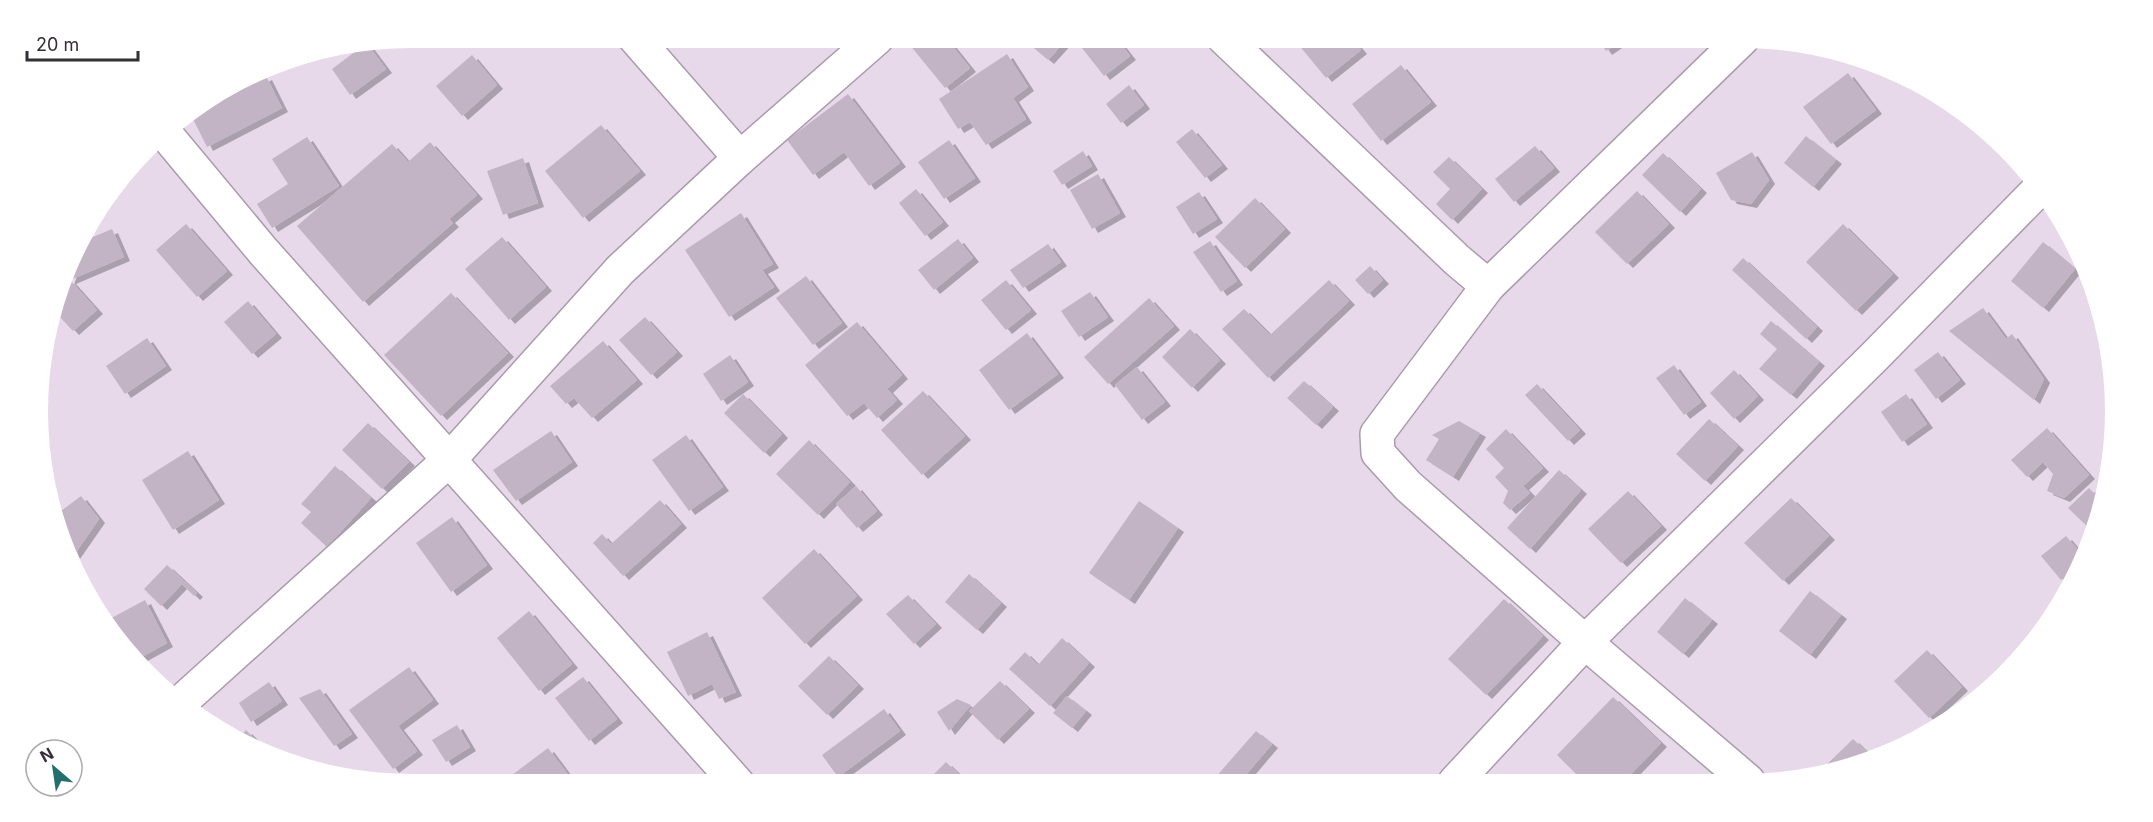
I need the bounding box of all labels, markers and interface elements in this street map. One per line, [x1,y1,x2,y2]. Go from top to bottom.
scale bar [27,24,138,62]
text: 20 m [36,34,79,55]
north arrow [24,738,84,798]
text: N [37,743,57,767]

